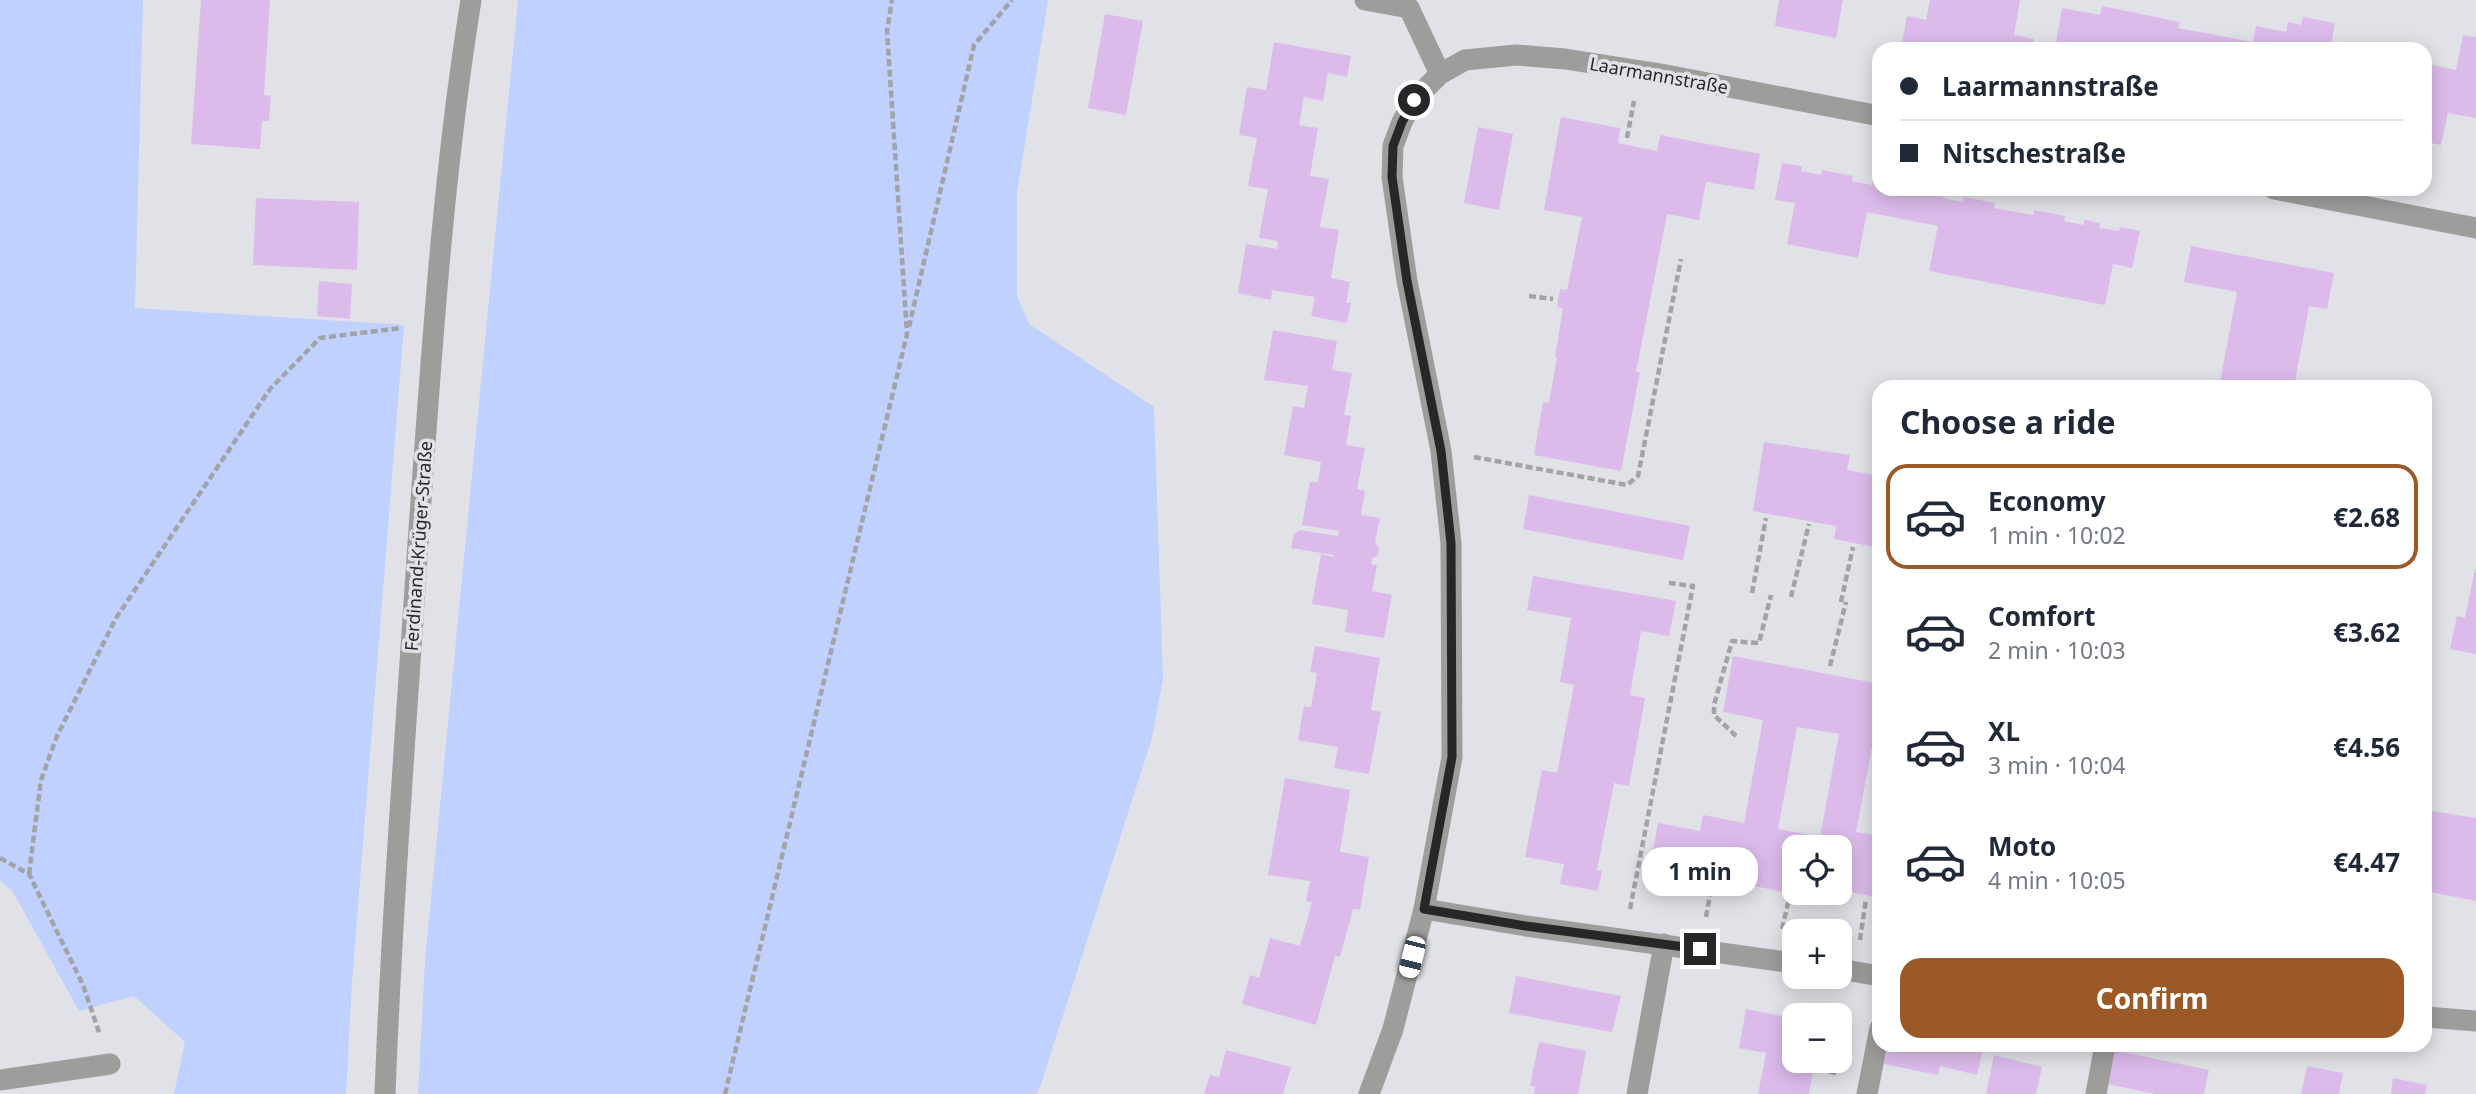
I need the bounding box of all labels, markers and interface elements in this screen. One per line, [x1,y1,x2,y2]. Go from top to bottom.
street label: Laarmannstraße [1588,51,1730,99]
text: Laarmannstraße [1942,68,2159,104]
route start [1398,84,1430,116]
text: Nitschestraße [1942,135,2126,171]
text: Choose a ride [1900,400,2116,443]
street label: Ferdinand-Krüger-Straße [399,440,437,652]
text: Economy [1988,483,2106,519]
icon: car [1904,485,1967,548]
text: €2.68 [2333,499,2400,535]
text: 1 min · 10:02 [1988,519,2126,551]
text: Comfort [1988,598,2096,634]
icon: car [1904,600,1967,663]
text: €3.62 [2333,614,2400,650]
text: 2 min · 10:03 [1988,634,2126,666]
text: XL [1988,713,2020,749]
icon: car [1904,715,1967,778]
text: €4.56 [2333,729,2400,765]
text: 3 min · 10:04 [1988,749,2126,781]
text: Moto [1988,828,2056,864]
icon: car [1904,830,1967,893]
map controls [1782,835,1852,1073]
button: locate [1782,835,1852,905]
text: €4.47 [2333,844,2400,880]
callout: 1 min [1642,848,1758,897]
text: 1 min [1668,855,1732,887]
text: 4 min · 10:05 [1988,864,2126,896]
button: + [1782,919,1852,989]
route end [1684,933,1716,965]
car [1397,934,1428,980]
button: Confirm [1900,958,2404,1038]
button: − [1782,1003,1852,1073]

